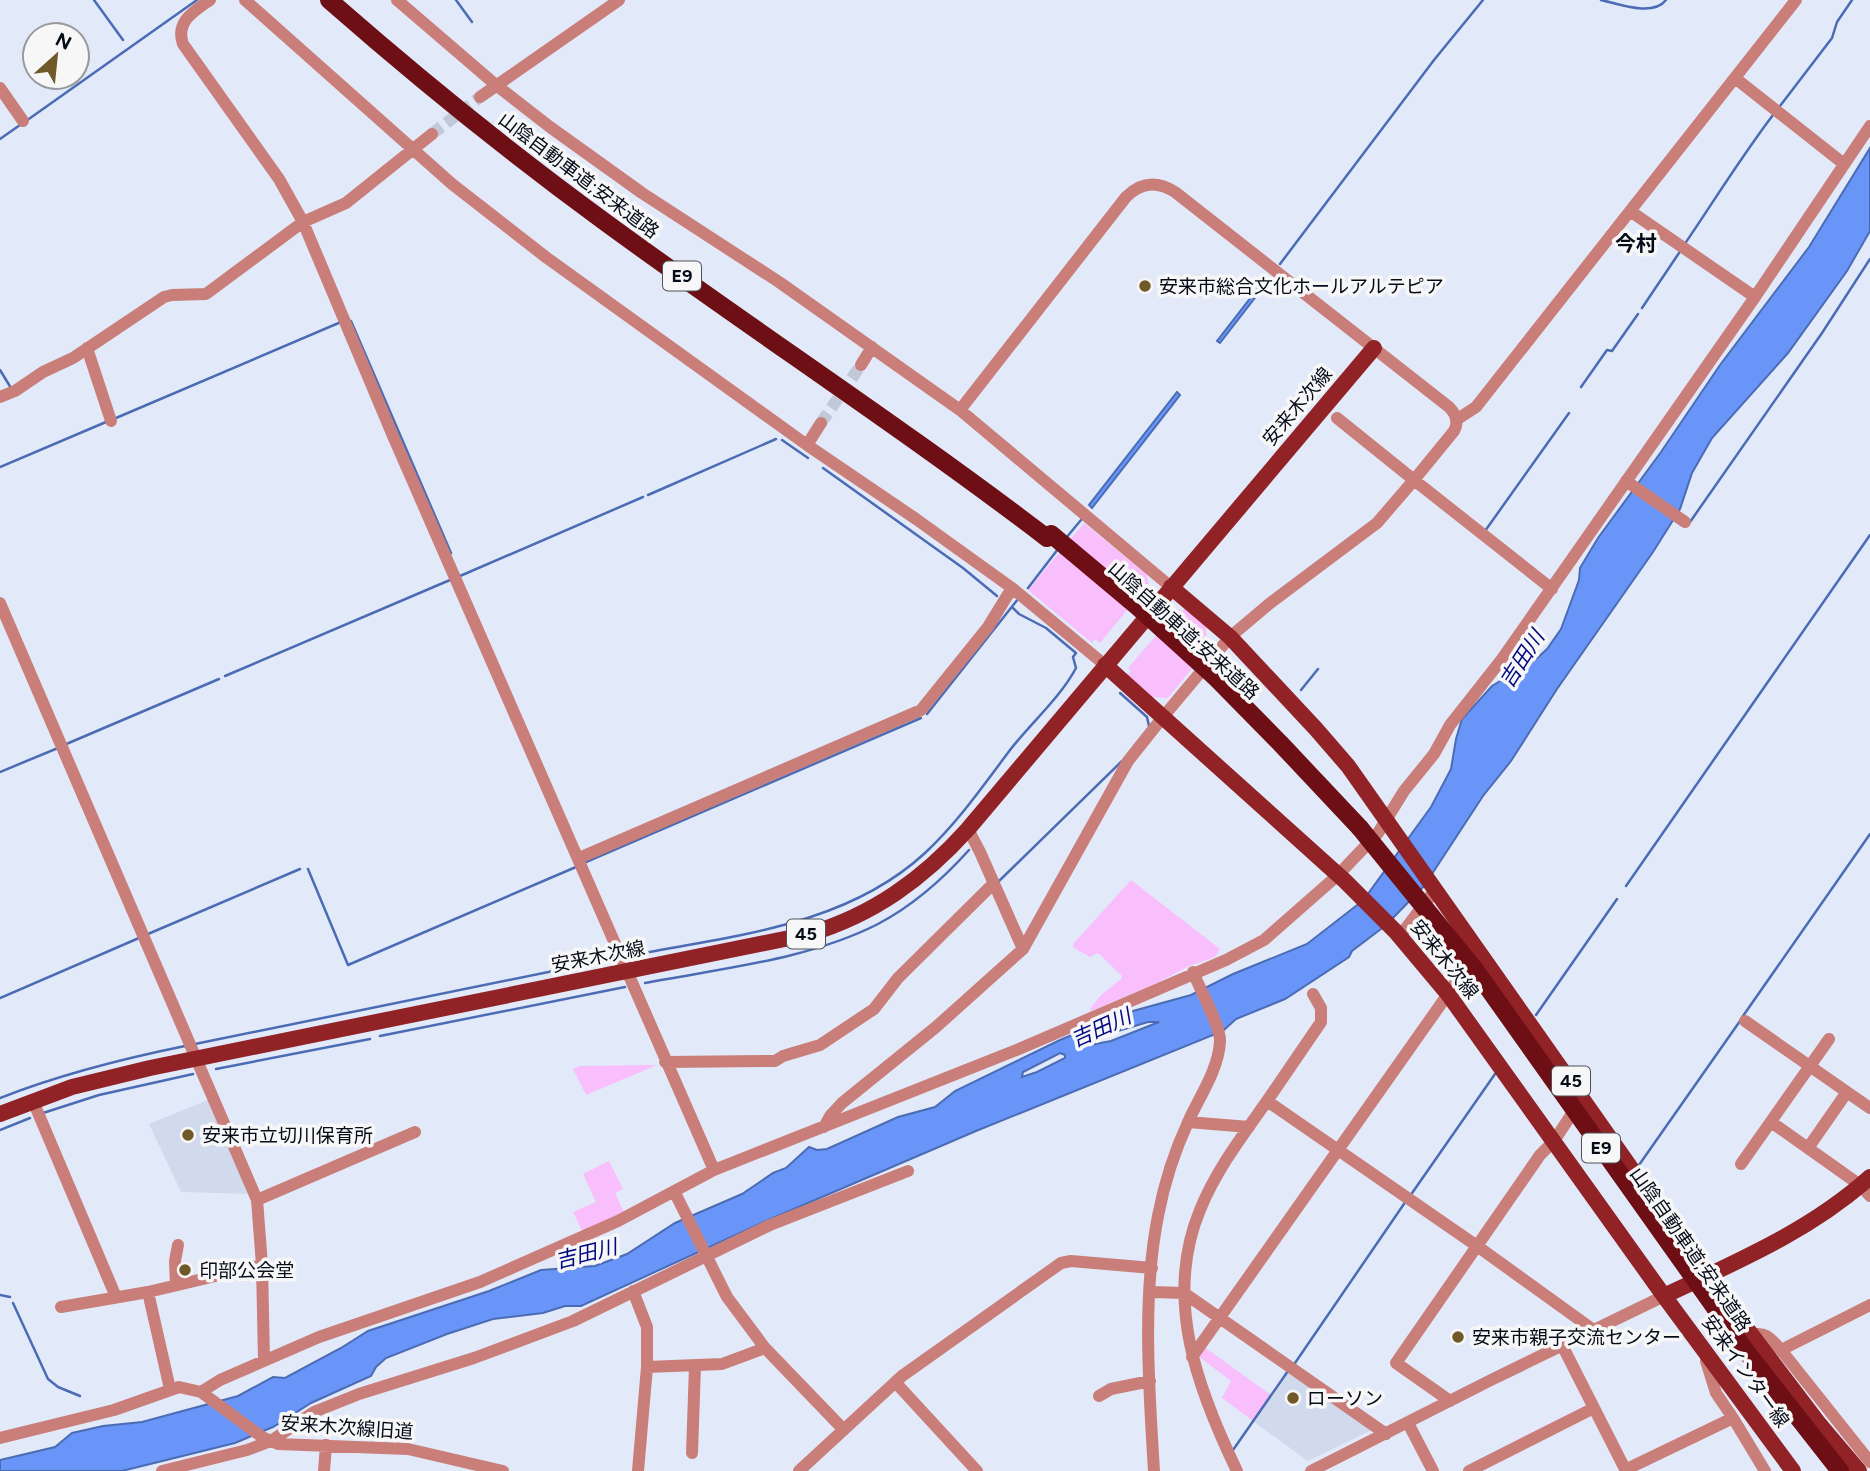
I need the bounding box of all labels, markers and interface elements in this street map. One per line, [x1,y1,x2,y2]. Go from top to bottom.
north arrow [21,21,91,91]
text: N [52,28,75,55]
street label: 山陰自動車道;安来道路 [494,108,663,243]
district label: 今村 [1615,231,1657,256]
road number: E9 [663,262,701,290]
place label: 安来市総合文化ホールアルテピア [1159,275,1444,298]
marker: 安来市総合文化ホールアルテピア [1137,278,1153,294]
street label: 安来木次線 [1258,363,1337,450]
street label: 山陰自動車道;安来道路 [1104,557,1264,704]
water label: 吉田川 [1494,624,1550,692]
street label: 安来木次線 [1406,915,1483,1003]
road number: 45 [787,919,825,948]
street label: 安来木次線 [549,936,647,977]
water label: 吉田川 [1067,1002,1136,1052]
road number: 45 [1552,1066,1590,1096]
place label: 安来市立切川保育所 [202,1124,373,1147]
marker: 安来市立切川保育所 [180,1127,196,1143]
road number: E9 [1582,1134,1620,1162]
street label: 山陰自動車道;安来道路 [1625,1163,1756,1336]
water label: 吉田川 [552,1233,621,1273]
place label: 印部公会堂 [199,1259,294,1282]
marker: 印部公会堂 [177,1262,193,1278]
street label: 安来インター線 [1697,1311,1794,1432]
place label: 安来市親子交流センター [1472,1326,1681,1349]
marker: 安来市親子交流センター [1450,1329,1466,1345]
place label: ローソン [1307,1387,1383,1410]
marker: ローソン [1285,1390,1301,1406]
street label: 安来木次線旧道 [280,1411,414,1444]

